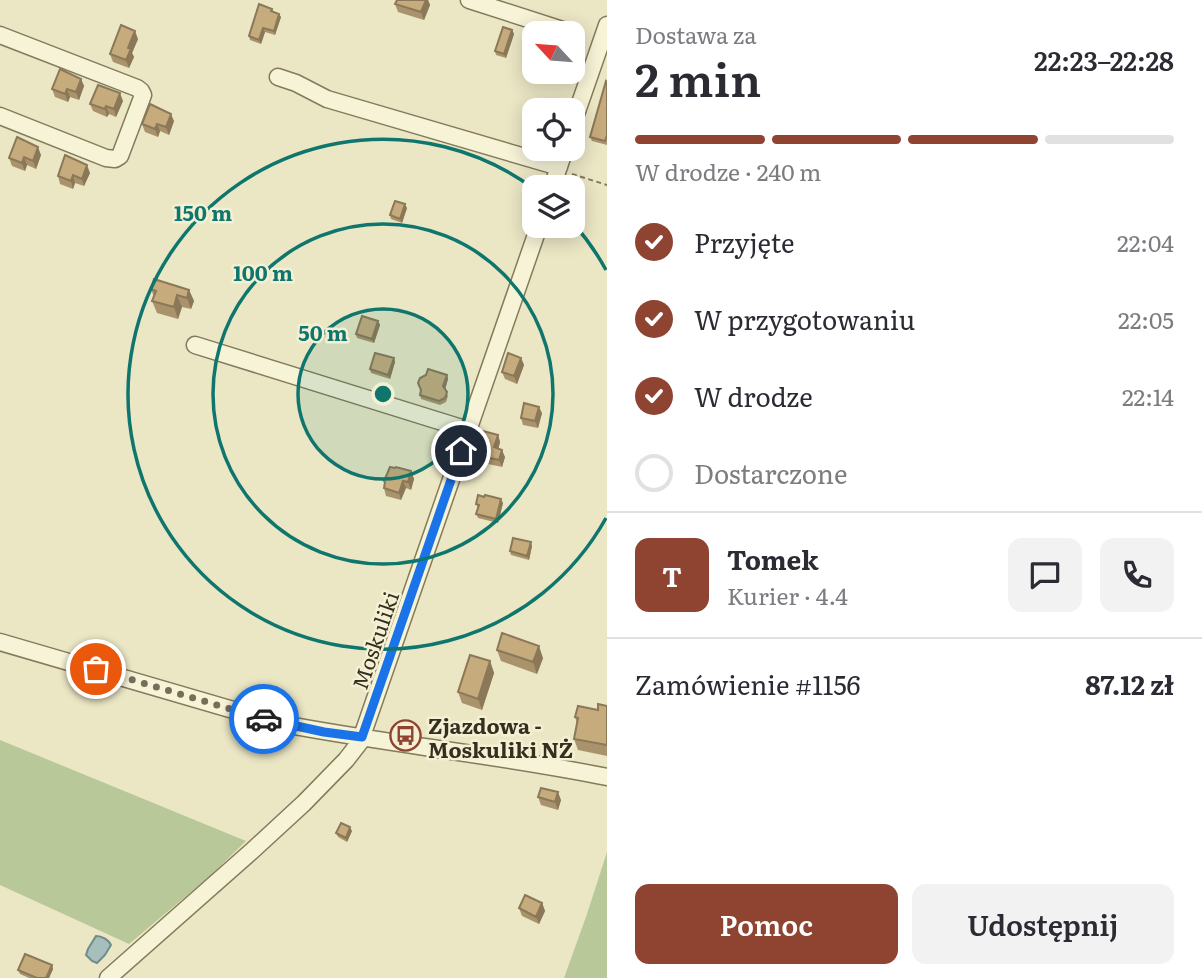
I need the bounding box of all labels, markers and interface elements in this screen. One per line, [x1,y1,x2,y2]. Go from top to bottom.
text: Dostawa za [635,17,757,51]
north arrow [522,21,584,84]
map controls [522,21,585,238]
text: 22:23–22:28 [1034,40,1174,79]
text: 2 min [635,43,761,111]
button: locate [522,98,585,161]
text: W drodze · 240 m [635,154,821,188]
button: layers [522,175,585,238]
text: 150 m [174,196,232,227]
text: Przyjęte [694,222,795,261]
icon: check [635,223,673,261]
text: 22:04 [1117,225,1174,259]
text: 100 m [233,256,293,287]
text: W przygotowaniu [694,299,915,338]
icon: check [635,300,673,338]
text: 22:05 [1118,302,1174,336]
text: 50 m [298,316,348,347]
text: W drodze [694,376,813,415]
icon: check [635,377,673,415]
text: 22:14 [1122,379,1174,413]
centre of rings [371,382,395,406]
pin [431,421,491,481]
icon: home [442,432,480,470]
text: Dostarczone [694,453,847,492]
button: chat [1008,538,1082,612]
button: phone [1100,538,1174,612]
text: Tomek [727,539,819,578]
text: T [662,556,682,595]
text: Kurier · 4.4 [727,578,848,612]
street label: Moskuliki [343,587,405,693]
pin [66,639,126,699]
icon: bag [77,650,115,688]
text: Zamówienie #1156 [635,664,861,703]
text: 87.12 zł [1085,664,1174,703]
courier [229,684,299,754]
icon: car [245,700,283,738]
place label: Zjazdowa - Moskuliki NŻ [428,709,573,764]
bus stop icon: Zjazdowa - Moskuliki NŻ [388,719,422,753]
button: Pomoc [635,884,898,964]
button: Udostępnij [912,884,1174,964]

